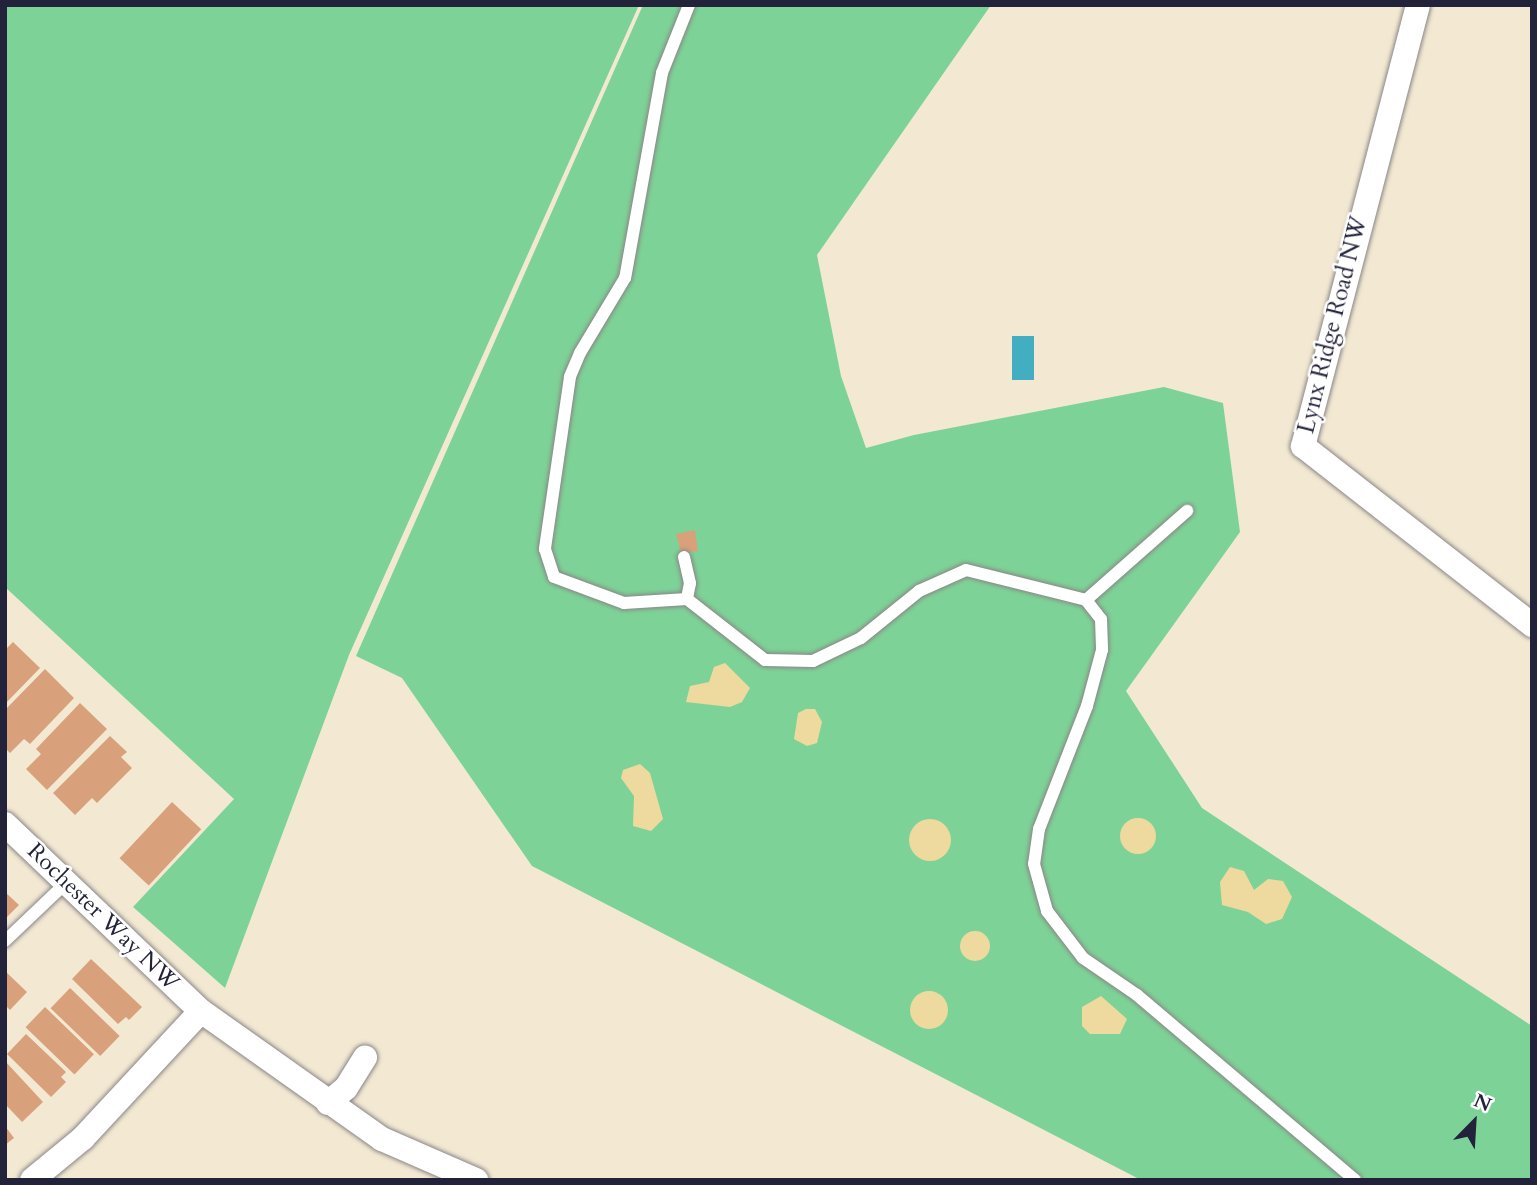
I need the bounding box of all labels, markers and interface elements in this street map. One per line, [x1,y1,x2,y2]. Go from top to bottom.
street label: Lynx Ridge Road NW [1293,214,1373,436]
street label: Rochester Way NW [21,837,185,997]
north arrow [1439,1087,1509,1157]
text: N [1470,1088,1495,1118]

